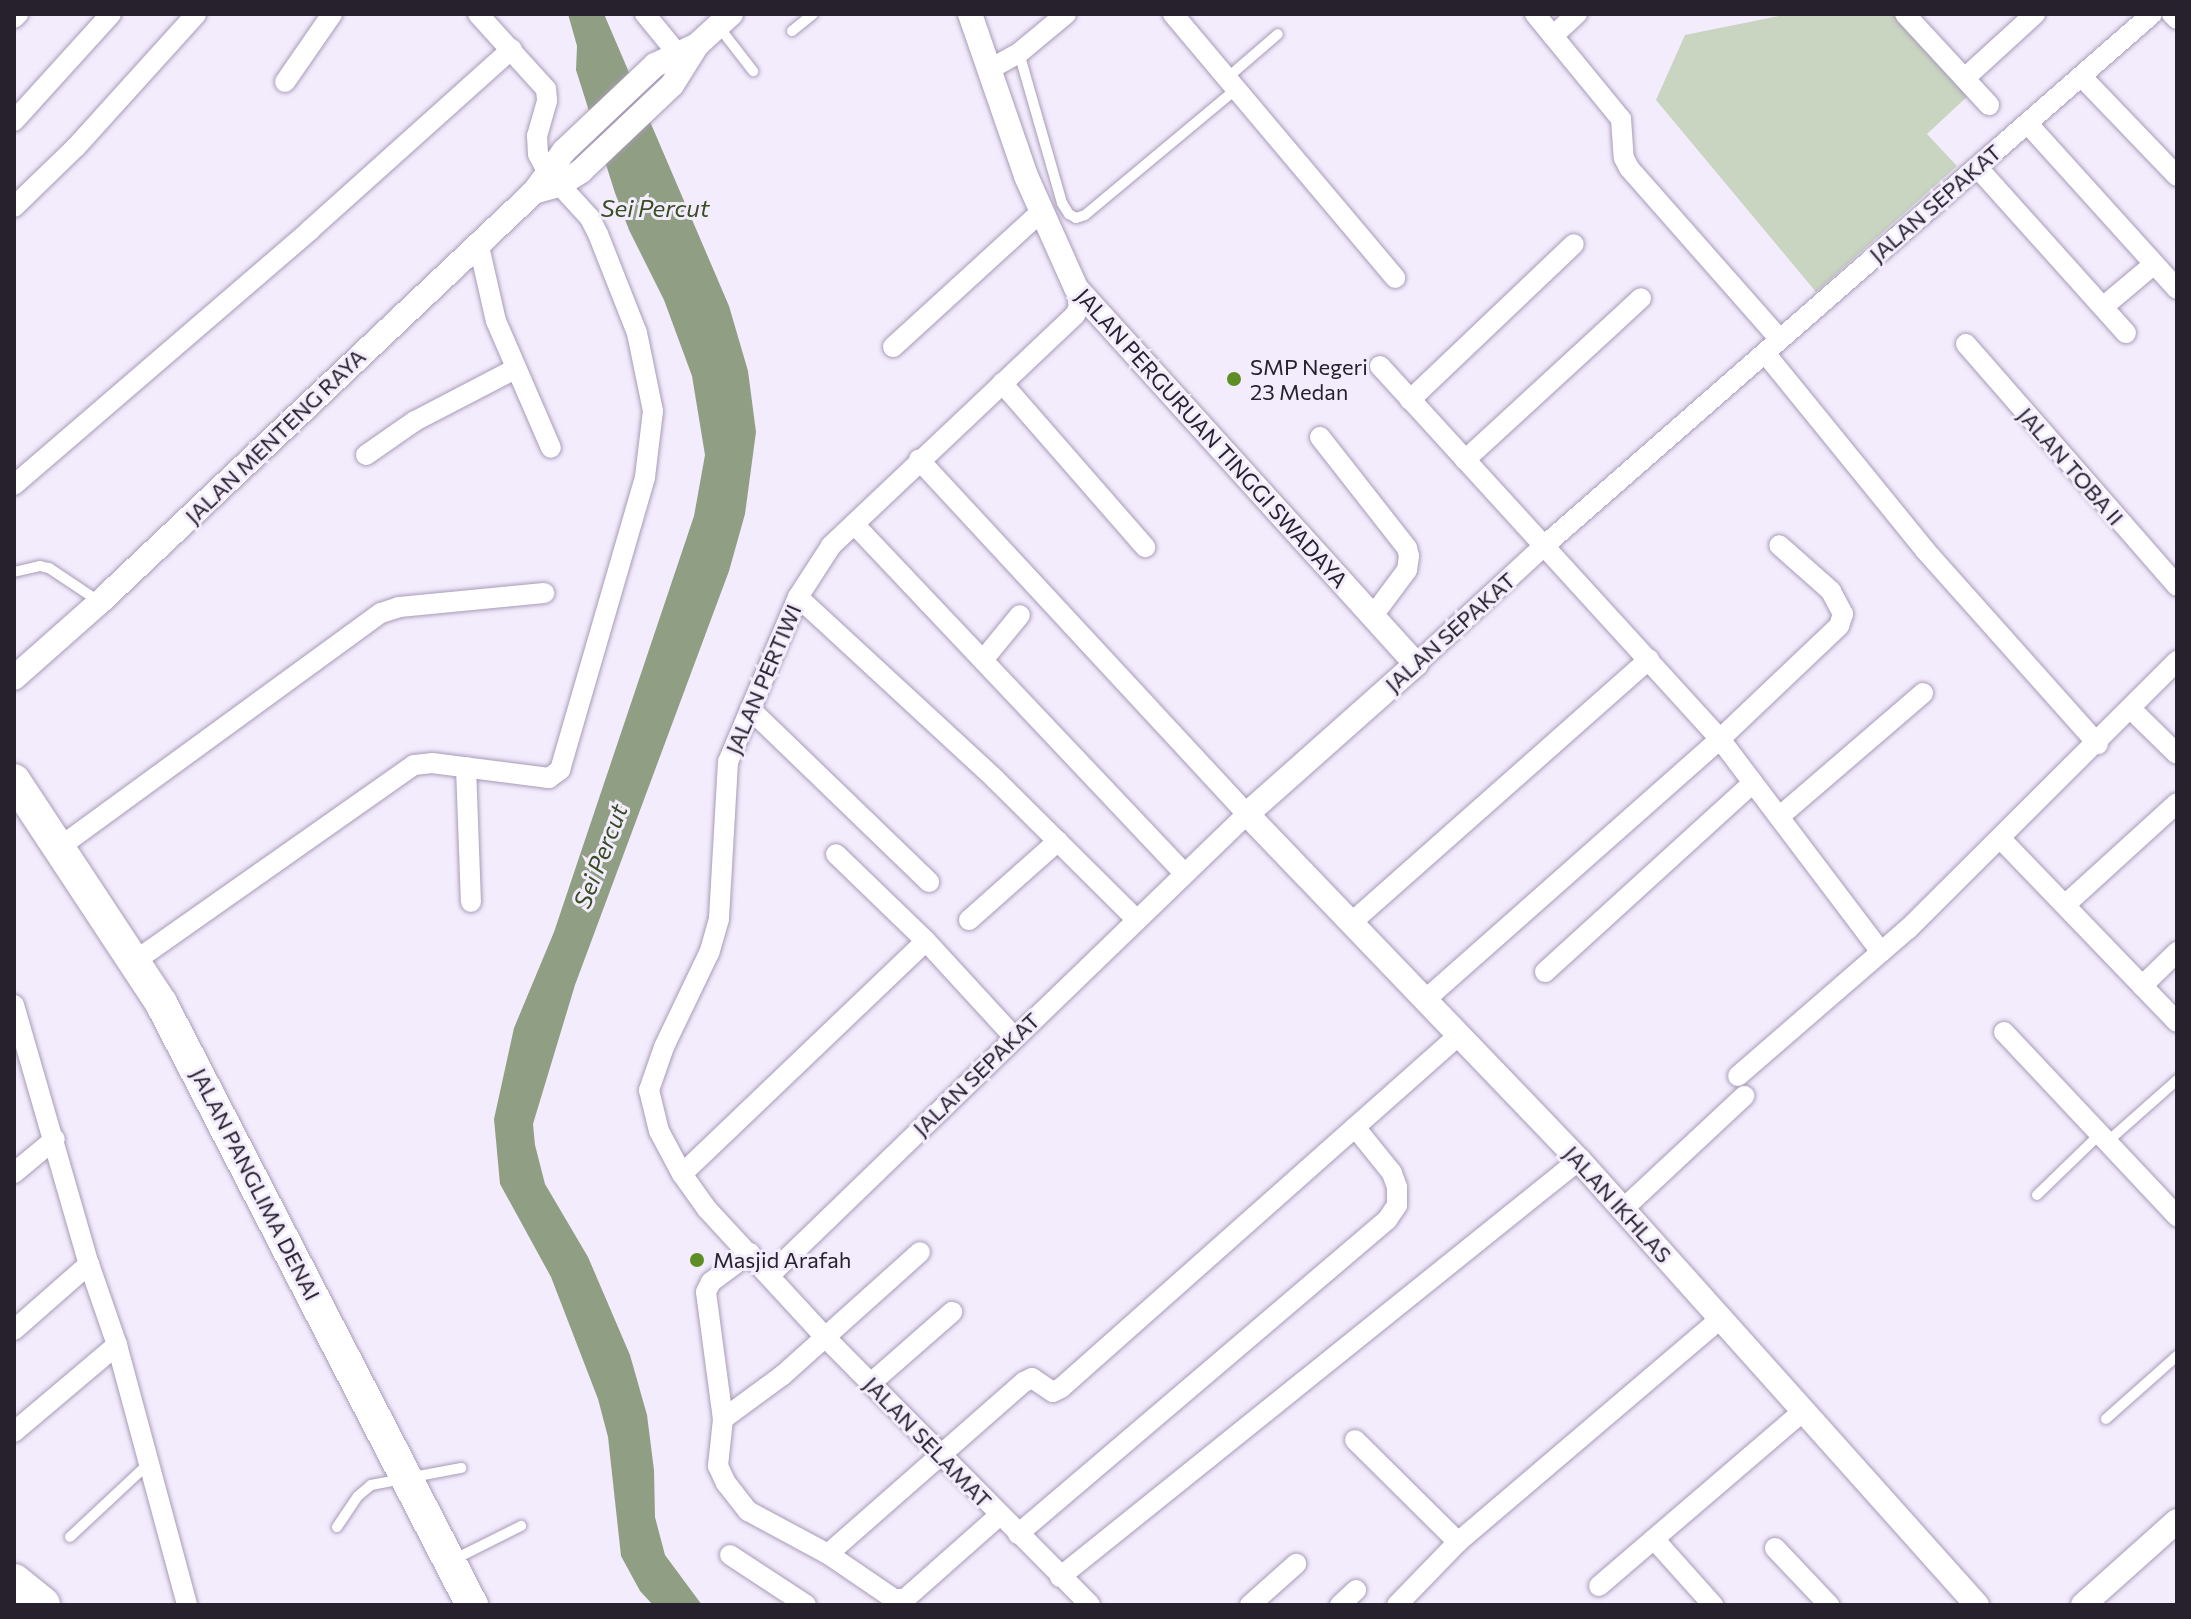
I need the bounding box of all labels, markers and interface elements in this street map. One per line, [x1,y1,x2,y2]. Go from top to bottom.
street label: JALAN SEPAKAT [1864,139,2006,267]
water label: Sei Percut [600,194,710,222]
street label: JALAN PERGURUAN TINGGI SWADAYA [1071,283,1353,593]
street label: JALAN MENTENG RAYA [179,343,371,529]
place label: SMP Negeri 23 Medan [1250,353,1368,404]
marker: SMP Negeri 23 Medan [1225,370,1243,388]
street label: JALAN TOBA II [2013,402,2129,530]
street label: JALAN SEPAKAT [1379,567,1521,697]
street label: JALAN PERTIWI [720,600,806,758]
water label: Sei Percut [567,800,633,912]
street label: JALAN SEPAKAT [907,1007,1045,1141]
street label: JALAN PANGLIMA DENAI [186,1063,326,1305]
street label: JALAN IKHLAS [1559,1140,1677,1268]
place label: Masjid Arafah [713,1247,851,1273]
marker: Masjid Arafah [688,1251,706,1269]
street label: JALAN SELAMAT [859,1371,997,1513]

